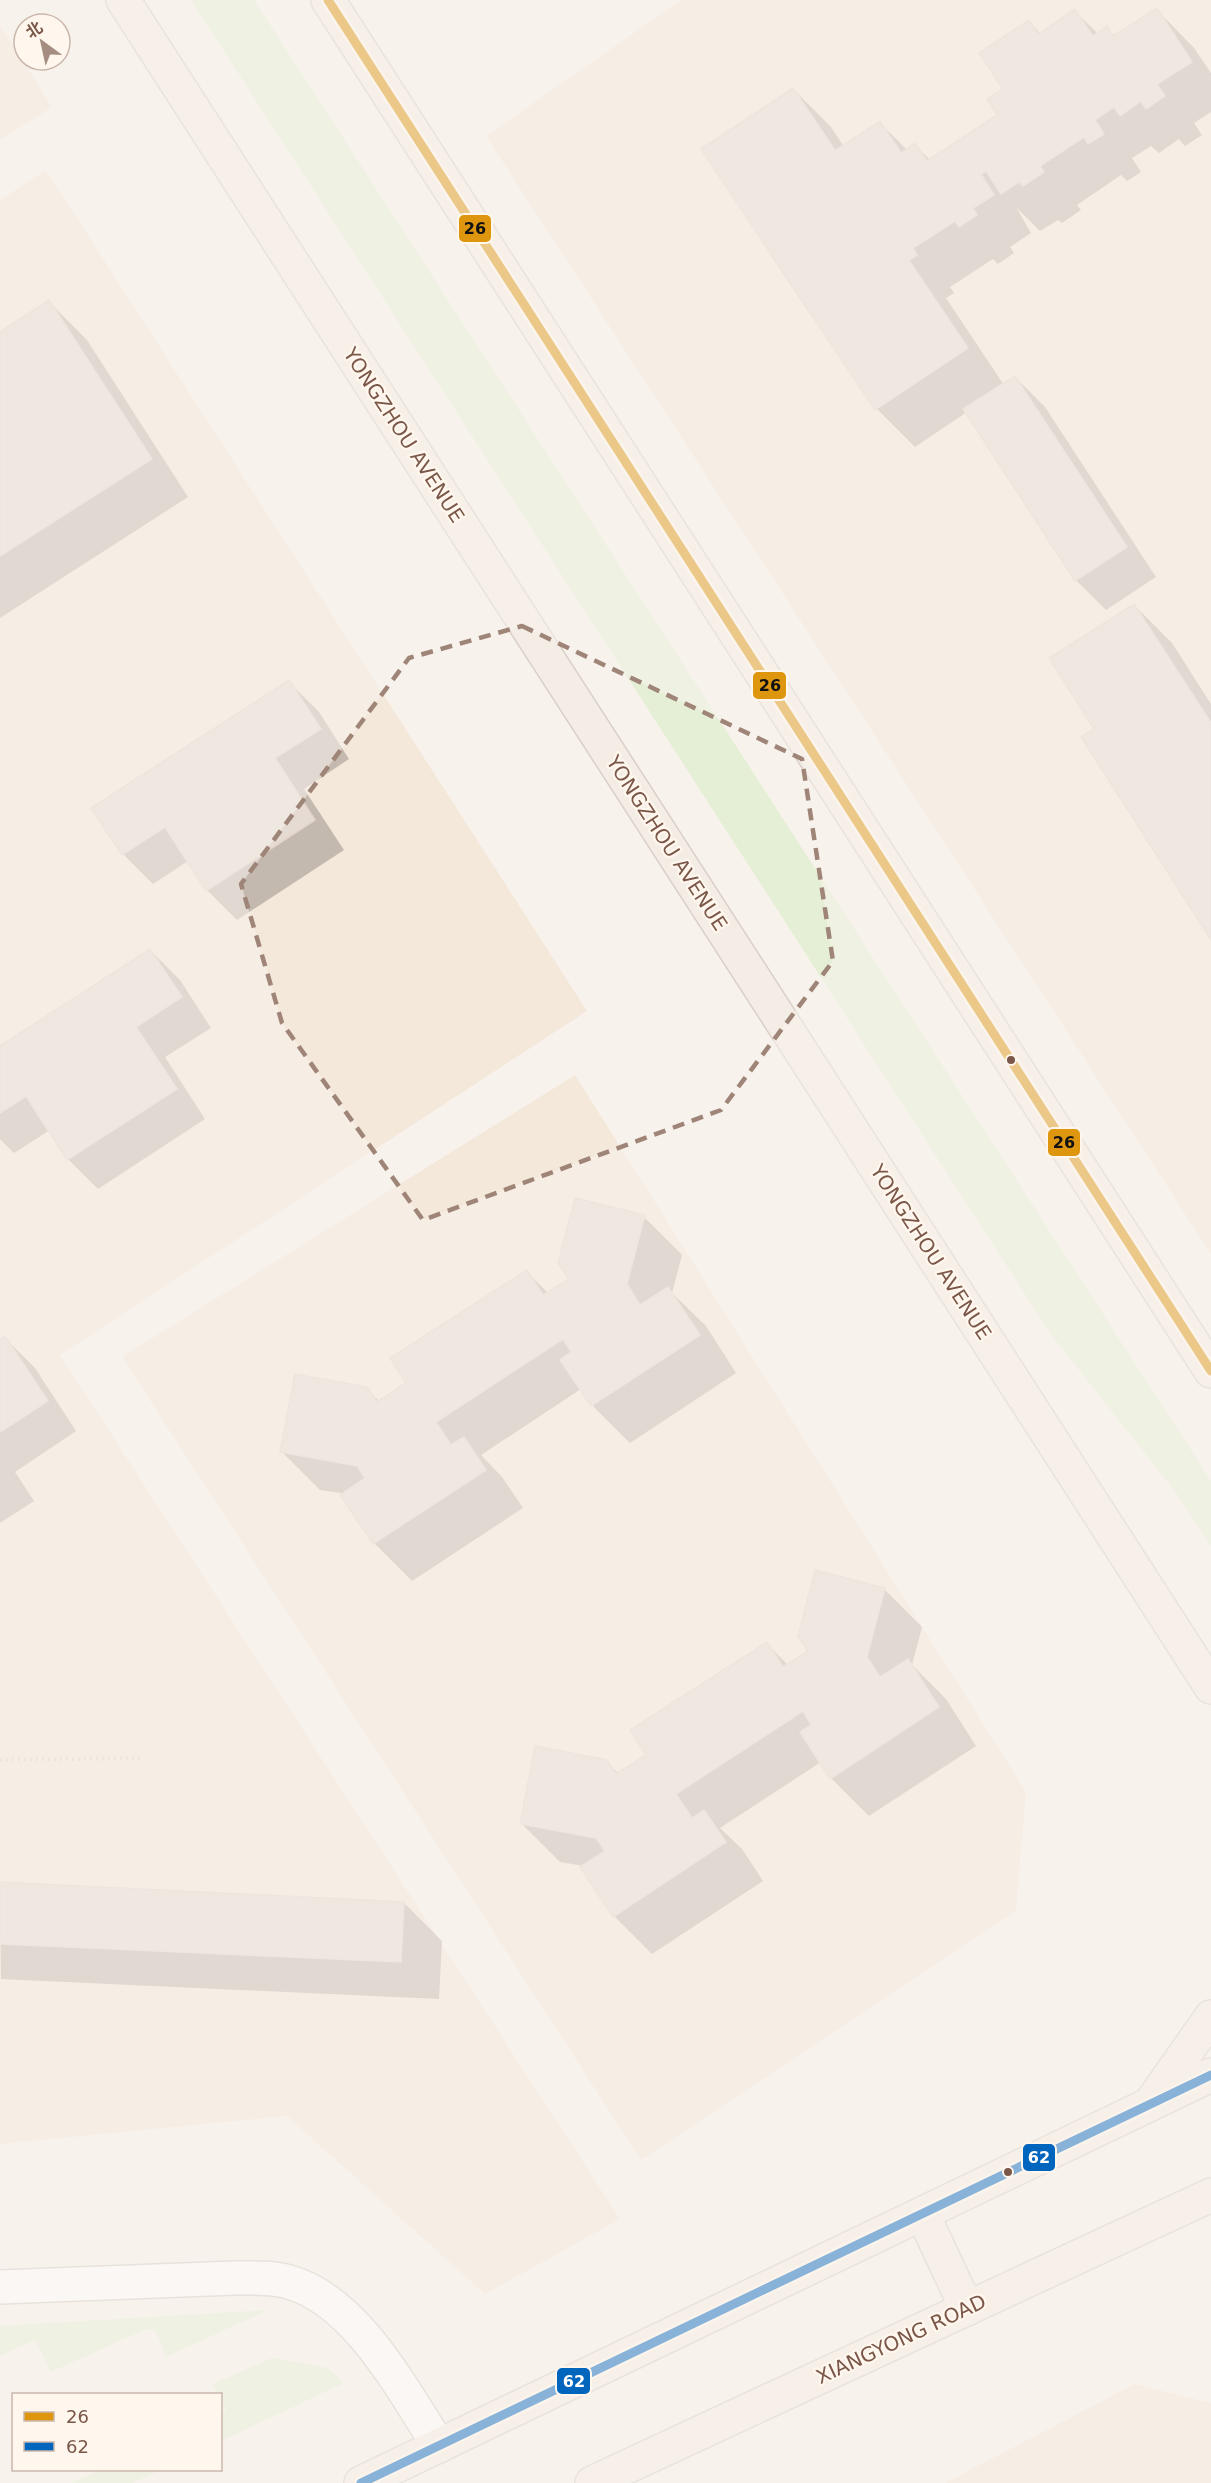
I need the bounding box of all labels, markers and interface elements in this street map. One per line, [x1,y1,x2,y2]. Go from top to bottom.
north arrow [12,12,72,72]
text: 北 [22,18,46,42]
line badge: 26 [458,214,492,243]
text: 26 [464,219,486,238]
street label: YONGZHOU AVENUE [338,342,470,527]
line badge: 26 [752,671,787,700]
text: 26 [759,676,781,695]
street label: YONGZHOU AVENUE [601,750,733,935]
unlabelled marker [1005,1054,1017,1066]
line badge: 26 [1047,1128,1081,1157]
text: 26 [1053,1133,1075,1152]
street label: YONGZHOU AVENUE [865,1159,997,1344]
line badge: 62 [1022,2143,1056,2172]
text: 62 [1028,2148,1050,2167]
unlabelled marker [1002,2166,1014,2178]
street label: XIANGYONG ROAD [812,2289,990,2389]
line badge: 62 [556,2367,591,2395]
text: 62 [563,2372,585,2391]
legend [12,2393,222,2471]
text: 26 [66,2406,89,2427]
text: 62 [66,2436,89,2457]

